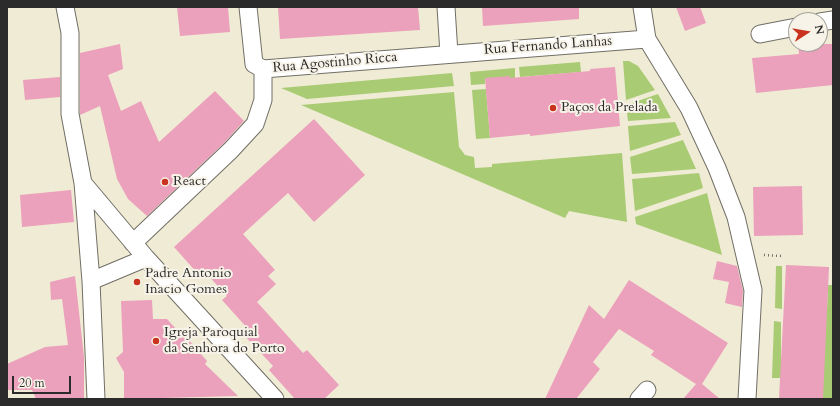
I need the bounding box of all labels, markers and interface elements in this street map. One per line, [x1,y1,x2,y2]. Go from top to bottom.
north arrow [788,12,828,52]
text: N [811,23,828,36]
street label: Rua Fernando Lanhas [483,33,613,59]
street label: Rua Agostinho Ricca [272,49,398,77]
place label: Paços da Prelada [561,100,658,116]
marker: Paços da Prelada [548,103,558,113]
place label: React [173,174,206,190]
marker: React [160,177,170,187]
place label: Padre Antonio Inacio Gomes [145,266,231,298]
marker: Padre Antonio Inacio Gomes [132,277,142,287]
place label: Igreja Paroquial da Senhora do Porto [164,325,284,358]
marker: Igreja Paroquial da Senhora do Porto [151,336,161,346]
scale bar [14,368,73,394]
text: 20 m [19,375,45,391]

